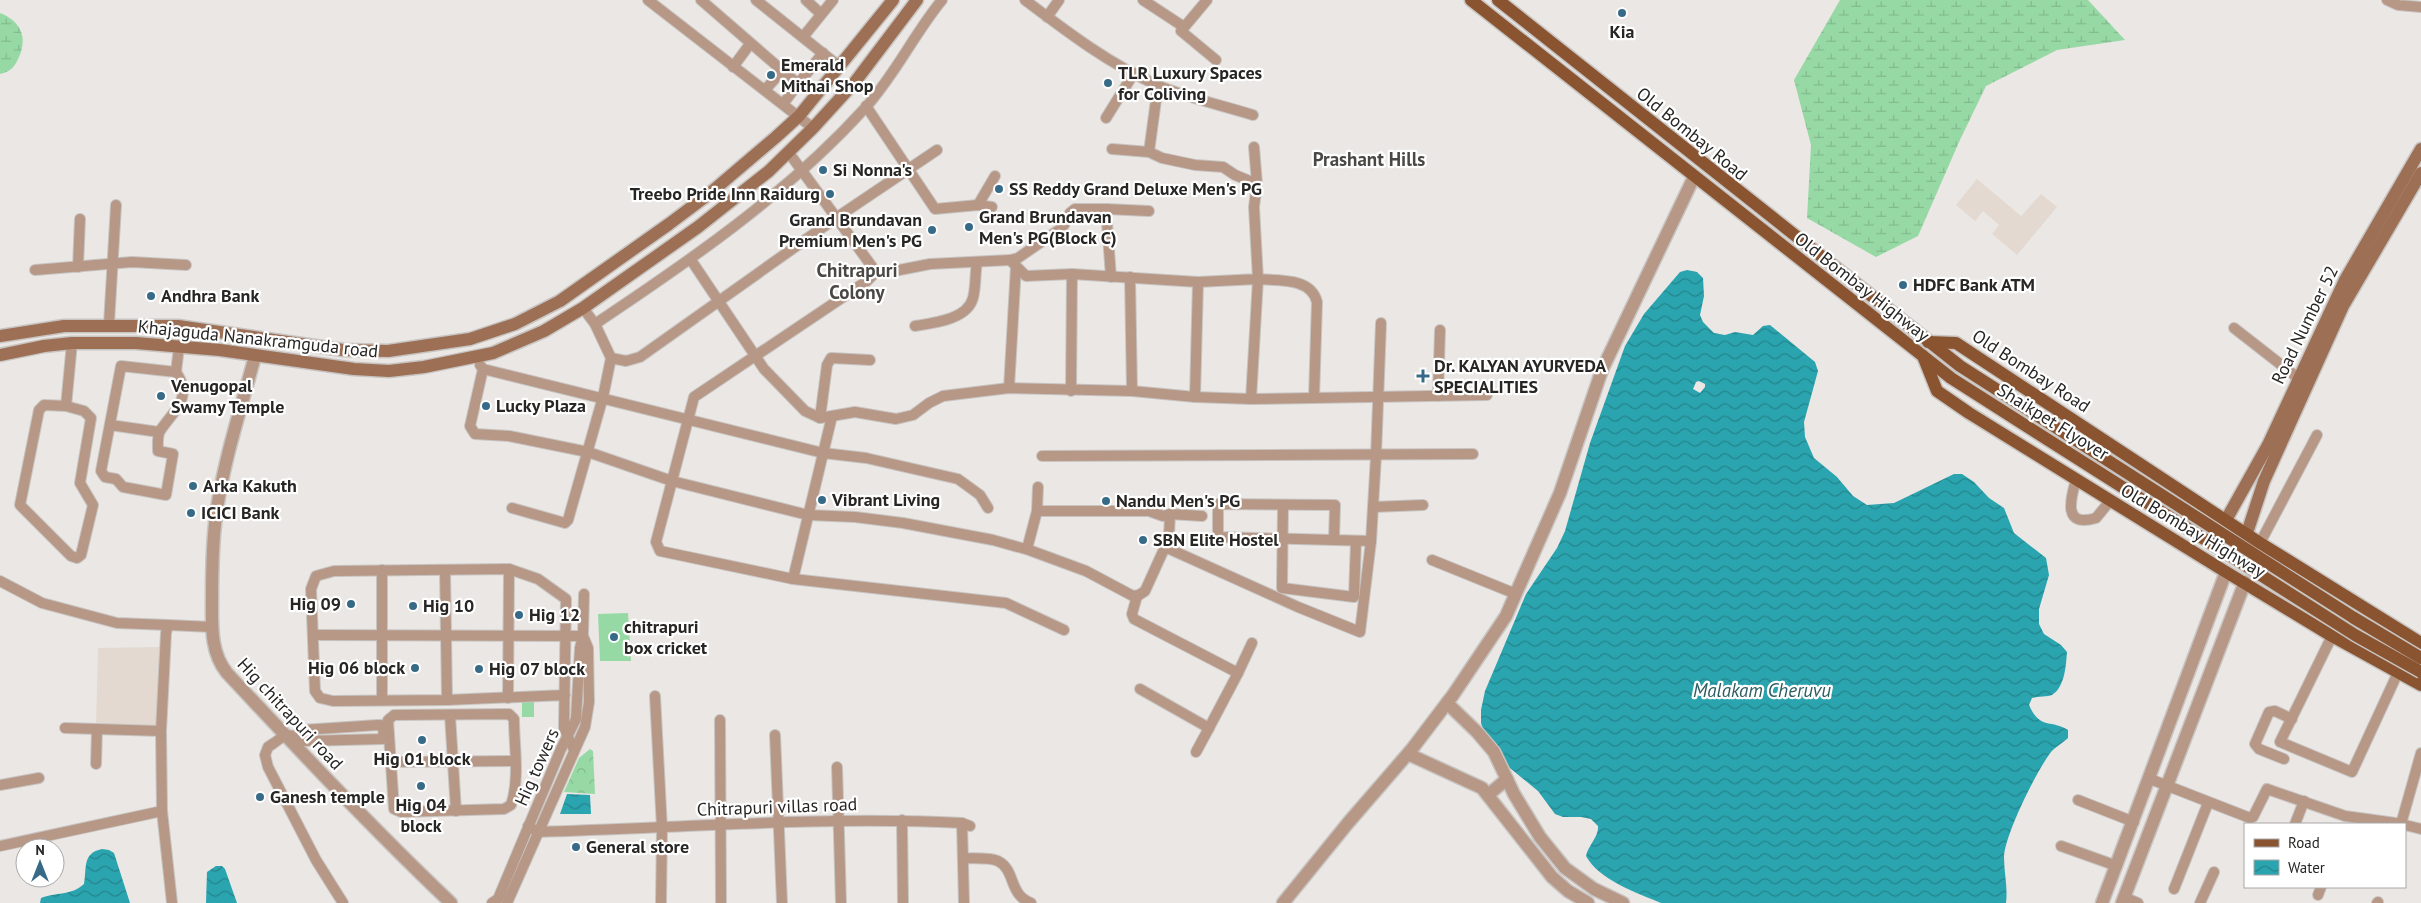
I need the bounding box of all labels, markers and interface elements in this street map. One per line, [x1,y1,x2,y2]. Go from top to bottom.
marker: Kia [1616,7,1628,19]
place label: Kia [1610,20,1635,43]
place label: Emerald Mithai Shop [781,53,874,97]
place label: TLR Luxury Spaces for Coliving [1118,61,1263,105]
marker: Emerald Mithai Shop [765,69,777,81]
marker: TLR Luxury Spaces for Coliving [1102,77,1114,89]
street label: Old Bombay Road [1632,82,1752,185]
district label: Prashant Hills [1313,147,1425,171]
place label: Si Nonna's [833,158,912,181]
marker: Si Nonna's [817,164,829,176]
place label: SS Reddy Grand Deluxe Men's PG [1009,177,1262,200]
place label: Treebo Pride Inn Raidurg [630,182,820,205]
marker: SS Reddy Grand Deluxe Men's PG [993,183,1005,195]
marker: Treebo Pride Inn Raidurg [824,188,836,200]
place label: Grand Brundavan Men's PG(Block C) [979,205,1117,249]
place label: Grand Brundavan Premium Men's PG [779,208,922,252]
marker: Grand Brundavan Men's PG(Block C) [963,221,975,233]
marker: Grand Brundavan Premium Men's PG [926,224,938,236]
street label: Old Bombay Highway [1790,227,1935,347]
district label: Chitrapuri Colony [816,258,898,304]
street label: Road Number 52 [2266,262,2343,388]
place label: HDFC Bank ATM [1913,273,2035,296]
marker: HDFC Bank ATM [1897,279,1909,291]
place label: Andhra Bank [161,284,259,307]
marker: Andhra Bank [145,290,157,302]
street label: Khajaguda Nanakramguda road [137,314,379,363]
street label: Old Bombay Road [1968,324,2095,417]
place label: Dr. KALYAN AYURVEDA SPECIALITIES [1434,354,1606,398]
marker: Dr. KALYAN AYURVEDA SPECIALITIES [1416,369,1430,383]
place label: Venugopal Swamy Temple [170,374,285,418]
street label: Shaikpet Flyover [1993,378,2113,465]
marker: Venugopal Swamy Temple [155,390,167,402]
place label: Lucky Plaza [496,394,586,417]
marker: Lucky Plaza [480,400,492,412]
place label: Arka Kakuth [203,474,297,497]
street label: Old Bombay Highway [2117,478,2270,583]
marker: Arka Kakuth [187,480,199,492]
place label: Vibrant Living [831,488,940,511]
place label: Nandu Men's PG [1116,489,1240,512]
marker: Vibrant Living [816,494,828,506]
marker: Nandu Men's PG [1100,495,1112,507]
place label: ICICI Bank [201,501,279,524]
marker: ICICI Bank [185,507,197,519]
place label: SBN Elite Hostel [1153,528,1279,551]
marker: SBN Elite Hostel [1137,534,1149,546]
place label: Hig 09 [290,592,341,615]
place label: Hig 10 [423,594,474,617]
marker: Hig 09 [345,598,357,610]
marker: Hig 10 [407,600,419,612]
place label: Hig 12 [529,603,580,626]
marker: Hig 12 [513,609,525,621]
place label: chitrapuri box cricket [624,615,708,659]
marker: chitrapuri box cricket [608,631,620,643]
street label: Hig chitrapuri road [233,653,348,774]
place label: Hig 06 block [308,656,405,679]
place label: Hig 07 block [489,657,585,680]
marker: Hig 06 block [409,662,421,674]
marker: Hig 07 block [473,663,485,675]
water label: Malakam Cheruvu [1693,678,1831,702]
street label: Hig towers [509,724,564,809]
marker: Hig 01 block [416,734,428,746]
place label: Hig 01 block [374,747,471,770]
marker: Hig 04 block [415,780,427,792]
place label: Ganesh temple [270,785,385,808]
marker: Ganesh temple [254,791,266,803]
street label: Chitrapuri villas road [696,792,858,821]
place label: Hig 04 block [395,793,447,837]
legend [2244,823,2406,888]
text: Road [2288,833,2320,852]
place label: General store [586,835,689,858]
north arrow [15,838,65,888]
text: N [35,841,45,859]
marker: General store [570,841,582,853]
text: Water [2288,858,2325,877]

